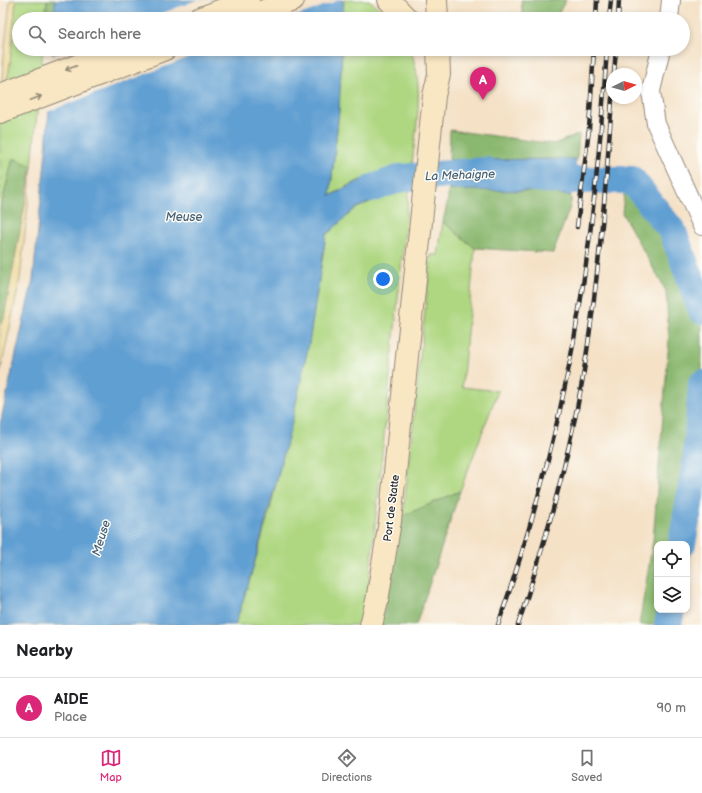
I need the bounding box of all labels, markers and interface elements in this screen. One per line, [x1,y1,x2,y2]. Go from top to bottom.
search box [12,12,690,56]
icon: search [26,23,48,45]
text: Search here [58,25,141,44]
one-way arrow [66,65,78,73]
pin: A [470,67,496,100]
north arrow [606,68,642,104]
one-way arrow [30,94,42,102]
water label: La Mehaigne [425,167,495,184]
water label: Meuse [166,210,202,225]
your location [373,269,393,289]
street label: Port de Statte [381,473,402,542]
water label: Meuse [89,518,114,558]
map controls [654,541,690,613]
button: locate [654,541,690,577]
button: layers [654,577,690,613]
text: Nearby [16,641,73,661]
text: AIDE [54,690,88,709]
text: A [25,700,33,716]
text: 90 m [657,700,686,716]
text: Place [54,709,87,725]
tab: Map [100,747,122,784]
tab: Directions [321,747,372,784]
tab: Saved [571,747,602,784]

